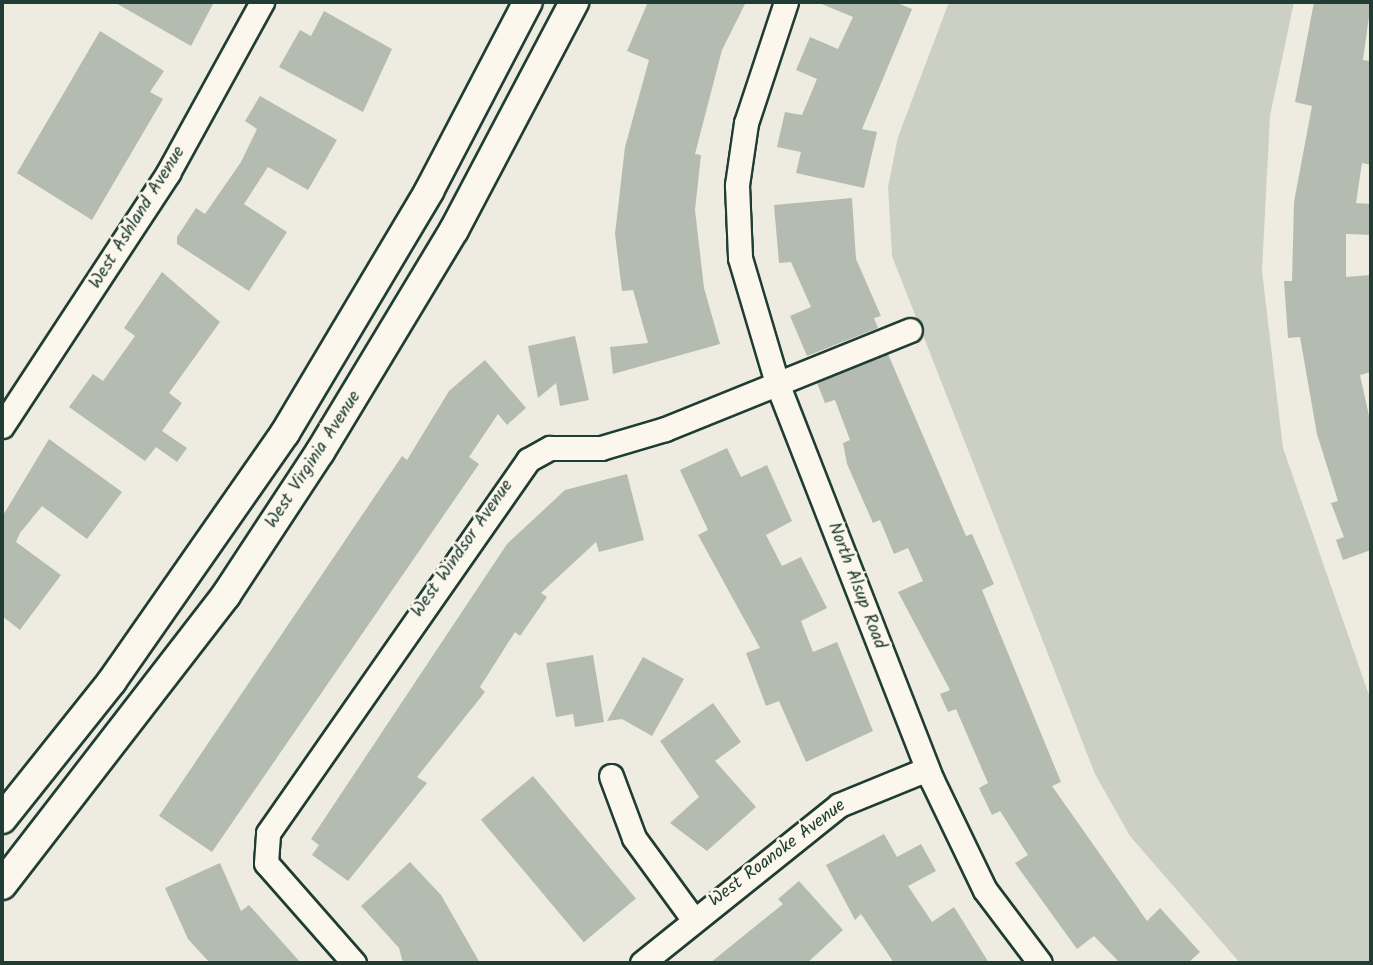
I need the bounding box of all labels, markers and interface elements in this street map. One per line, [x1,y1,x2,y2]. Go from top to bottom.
street label: West Ashland Avenue [85,143,191,293]
street label: West Virginia Avenue [262,387,366,533]
street label: West Windsor Avenue [407,476,519,622]
street label: North Alsup Road [822,520,890,652]
street label: West Roanoke Avenue [705,796,851,912]

